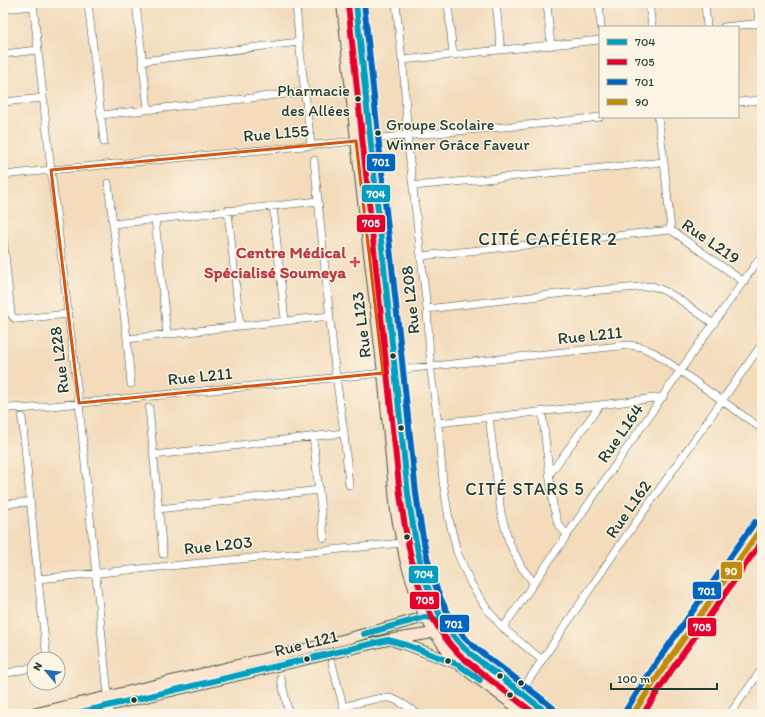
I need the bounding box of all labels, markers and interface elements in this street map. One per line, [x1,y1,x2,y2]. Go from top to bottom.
legend [599,26,739,118]
text: 704 [635,35,656,49]
text: 705 [635,55,655,69]
text: 701 [635,75,654,89]
place label: Pharmacie des Allées [277,81,350,120]
marker: Pharmacie des Allées [353,94,363,104]
text: 90 [635,95,649,109]
place label: Groupe Scolaire Winner Grâce Faveur [386,115,530,154]
street label: Rue L155 [242,120,310,146]
marker: Groupe Scolaire Winner Grâce Faveur [373,128,383,138]
line badge: 701 [366,153,396,172]
text: 701 [371,156,391,169]
line badge: 704 [361,184,391,203]
text: 704 [366,188,386,201]
line badge: 705 [356,214,386,233]
street label: Rue L219 [678,214,744,268]
text: 705 [361,217,380,230]
district label: CITÉ CAFÉIER 2 [478,228,618,250]
place label: Centre Médical Spécialisé Soumeya [204,242,346,283]
marker: Centre Médical Spécialisé Soumeya [349,256,361,268]
street label: Rue L208 [396,265,424,335]
street label: Rue L123 [347,291,375,359]
street label: Rue L211 [557,322,623,348]
street label: Rue L228 [45,325,73,395]
unlabelled marker [388,351,398,361]
street label: Rue L211 [167,363,233,389]
street label: Rue L164 [593,400,647,466]
unlabelled marker [396,423,406,433]
street label: Rue L162 [601,476,655,542]
district label: CITÉ STARS 5 [465,478,585,500]
street label: Rue L203 [183,531,253,559]
unlabelled marker [402,532,412,542]
line badge: 90 [720,561,743,580]
line badge: 704 [408,565,439,584]
text: 90 [725,565,737,578]
text: 704 [414,568,434,581]
line badge: 701 [692,581,722,600]
text: 701 [697,585,717,598]
line badge: 705 [409,591,440,610]
text: 705 [415,594,434,607]
line badge: 701 [439,614,470,633]
line badge: 705 [687,617,717,637]
text: 701 [444,618,464,631]
text: 705 [692,621,711,634]
street label: Rue L121 [272,625,340,661]
north arrow [26,651,66,691]
unlabelled marker [302,654,312,664]
unlabelled marker [443,656,453,666]
text: N [30,660,45,673]
scale bar [611,665,717,691]
unlabelled marker [495,671,505,681]
text: 100 m [617,672,650,686]
unlabelled marker [516,678,526,688]
unlabelled marker [505,690,515,700]
unlabelled marker [129,695,139,705]

